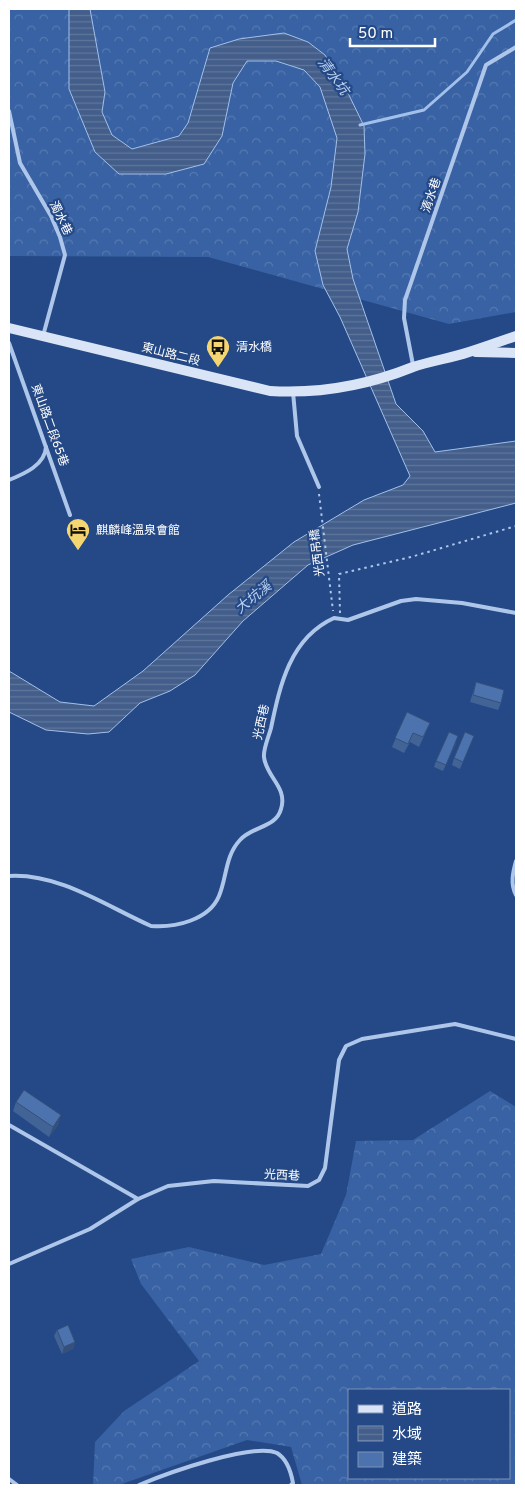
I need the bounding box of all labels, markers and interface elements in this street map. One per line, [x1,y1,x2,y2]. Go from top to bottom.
scale bar [350,15,435,47]
text: 50 m [358,25,393,44]
water label: 清水坑 [314,55,353,100]
street label: 清水巷 [419,176,445,215]
street label: 濁水巷 [45,199,75,238]
bus stop icon: 清水橋 [205,334,231,368]
street label: 東山路二段 [140,340,202,370]
place label: 清水橋 [236,340,272,356]
street label: 東山路二段65巷 [27,382,71,469]
hotel icon: 麒麟峰溫泉會館 [65,517,91,551]
place label: 麒麟峰溫泉會館 [96,523,180,539]
street label: 光西吊橋 [307,528,329,578]
water label: 大坑溪 [232,577,277,618]
street label: 光西巷 [250,703,274,741]
street label: 光西巷 [264,1167,300,1185]
legend [348,1389,510,1479]
text: 道路 [392,1401,422,1420]
text: 水域 [392,1426,422,1445]
text: 建築 [392,1451,422,1470]

